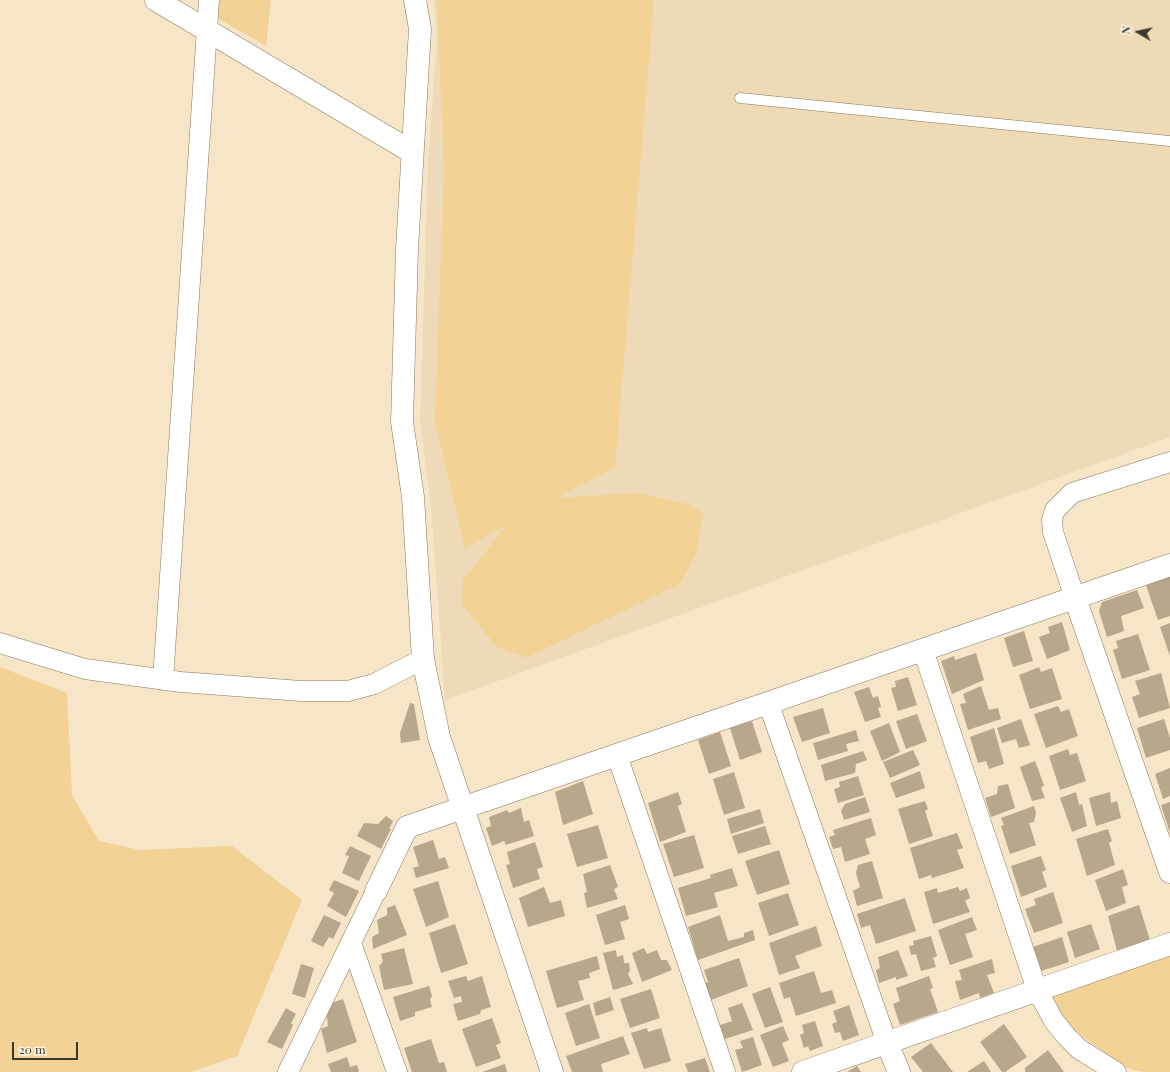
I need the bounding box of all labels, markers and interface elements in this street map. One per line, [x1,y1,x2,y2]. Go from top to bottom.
north arrow [1118,12,1158,52]
text: N [1118,25,1134,35]
scale bar [14,1034,80,1060]
text: 20 m [19,1041,46,1057]

